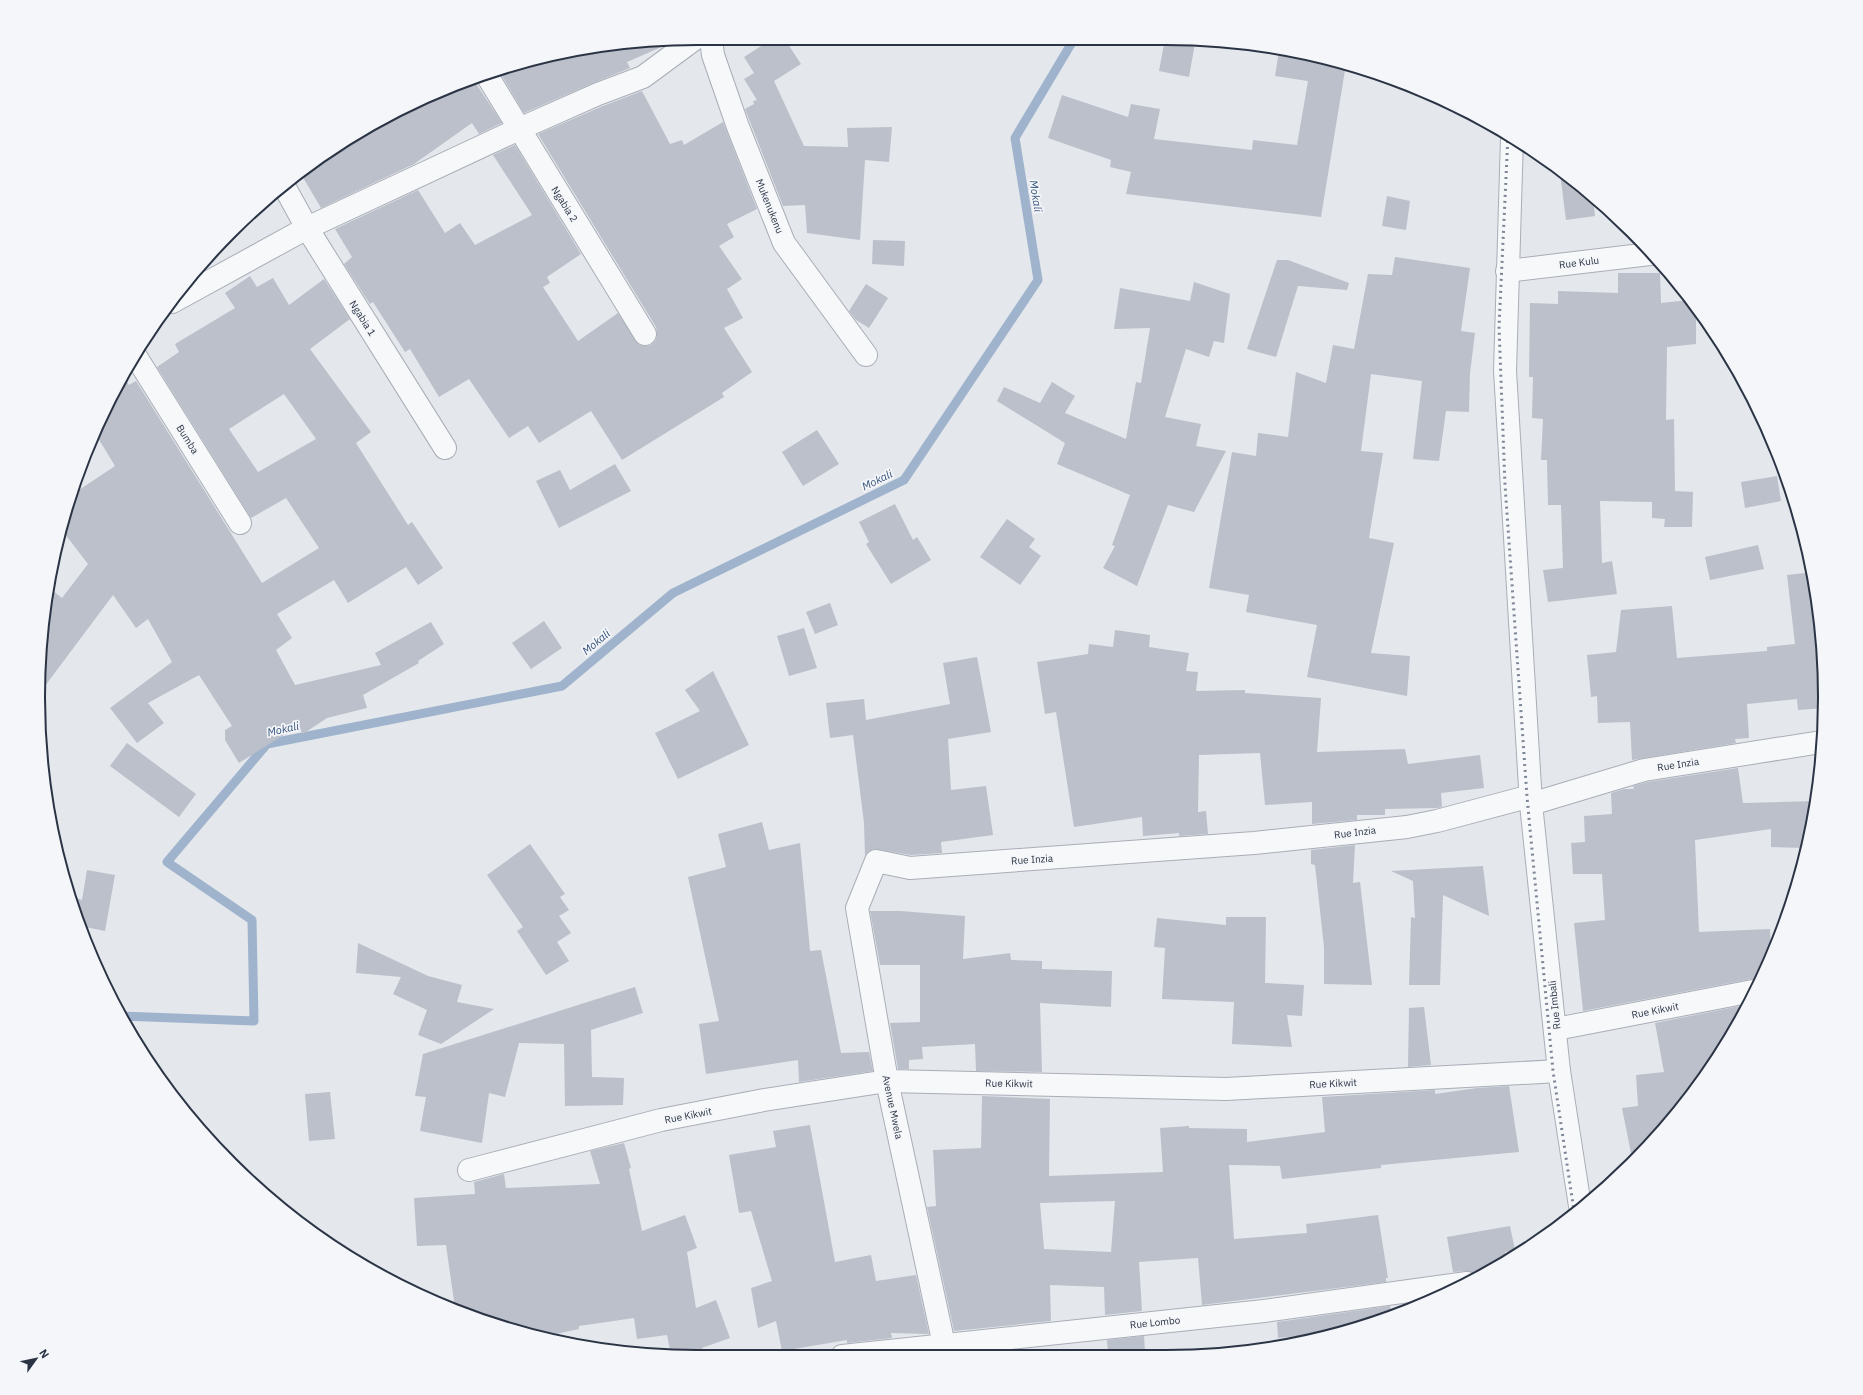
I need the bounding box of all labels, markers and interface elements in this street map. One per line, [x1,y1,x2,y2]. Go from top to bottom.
street label: Mukenukenu [753,177,786,235]
water label: Mokali [1027,179,1045,213]
street label: Ngabia 2 [549,184,581,225]
street label: Rue Kulu [1558,254,1600,271]
street label: Ngabia 1 [347,298,379,339]
street label: Bumba [174,422,202,457]
water label: Mokali [859,467,895,493]
water label: Mokali [579,626,613,658]
water label: Mokali [266,719,300,739]
street label: Rue Inzia [1656,755,1701,774]
street label: Rue Inzia [1333,823,1377,842]
street label: Rue Inzia [1011,852,1054,867]
street label: Rue Imbali [1545,980,1564,1030]
street label: Rue Kikwit [1630,999,1680,1021]
street label: Avenue Mwela [879,1074,906,1141]
street label: Rue Kikwit [1309,1076,1358,1091]
street label: Rue Kikwit [985,1077,1033,1090]
street label: Rue Kikwit [663,1104,713,1126]
street label: Rue Lombo [1129,1313,1181,1332]
north arrow [16,1339,56,1379]
text: N [36,1346,52,1361]

